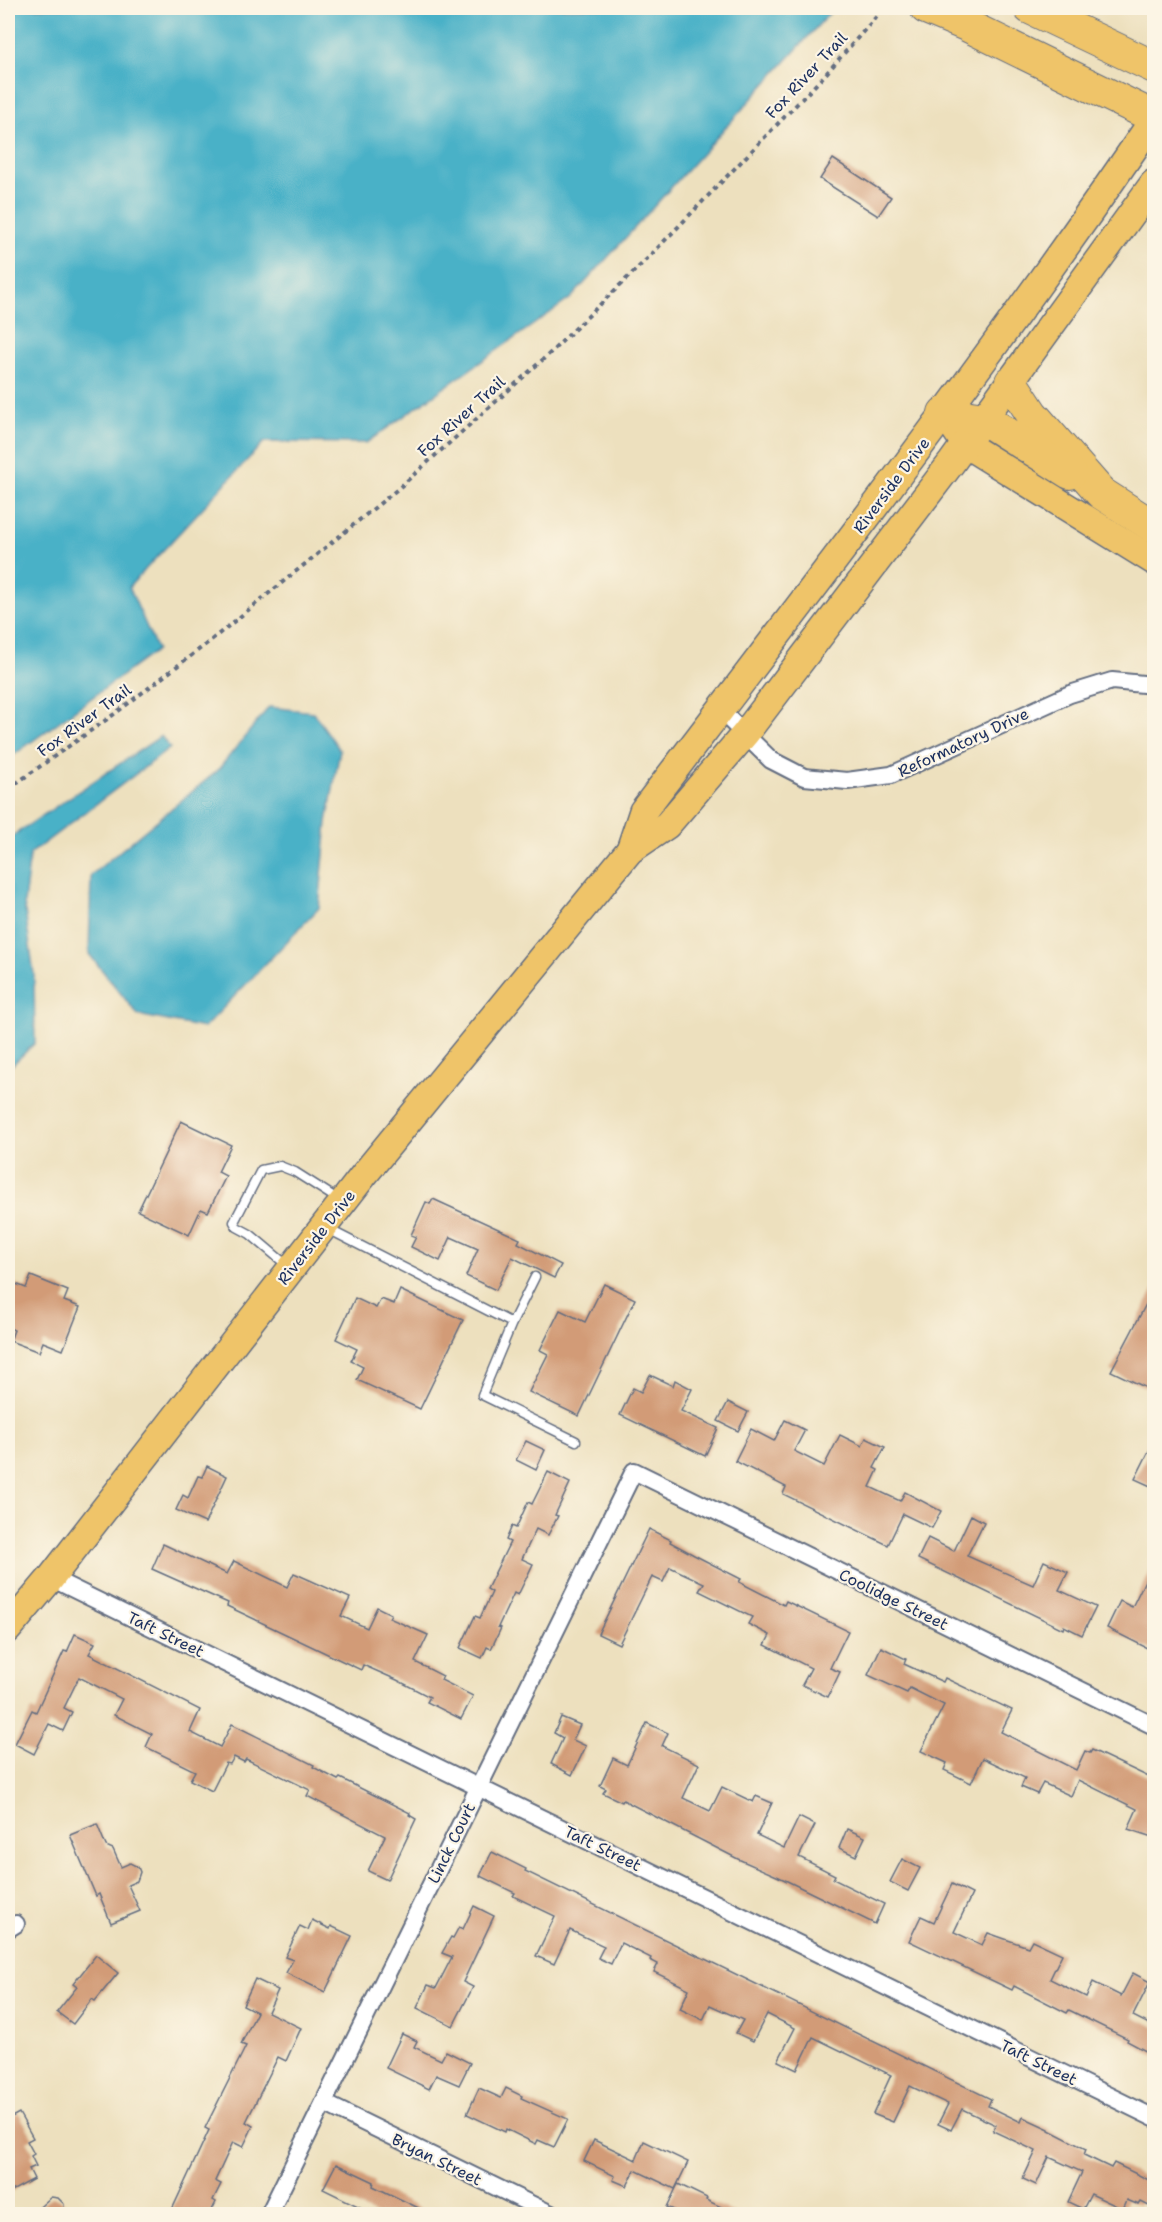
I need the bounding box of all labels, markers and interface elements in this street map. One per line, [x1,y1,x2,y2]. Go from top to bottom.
street label: Fox River Trail [761,27,852,123]
street label: Fox River Trail [413,371,510,461]
street label: Riverside Drive [848,433,934,538]
street label: Fox River Trail [33,679,136,762]
street label: Reformatory Drive [894,703,1032,782]
street label: Riverside Drive [273,1186,360,1289]
street label: Coolidge Street [836,1564,952,1635]
street label: Taft Street [124,1607,208,1662]
street label: Linck Court [423,1799,480,1887]
street label: Taft Street [561,1821,645,1876]
street label: Taft Street [997,2035,1081,2090]
street label: Bryan Street [388,2129,485,2190]

